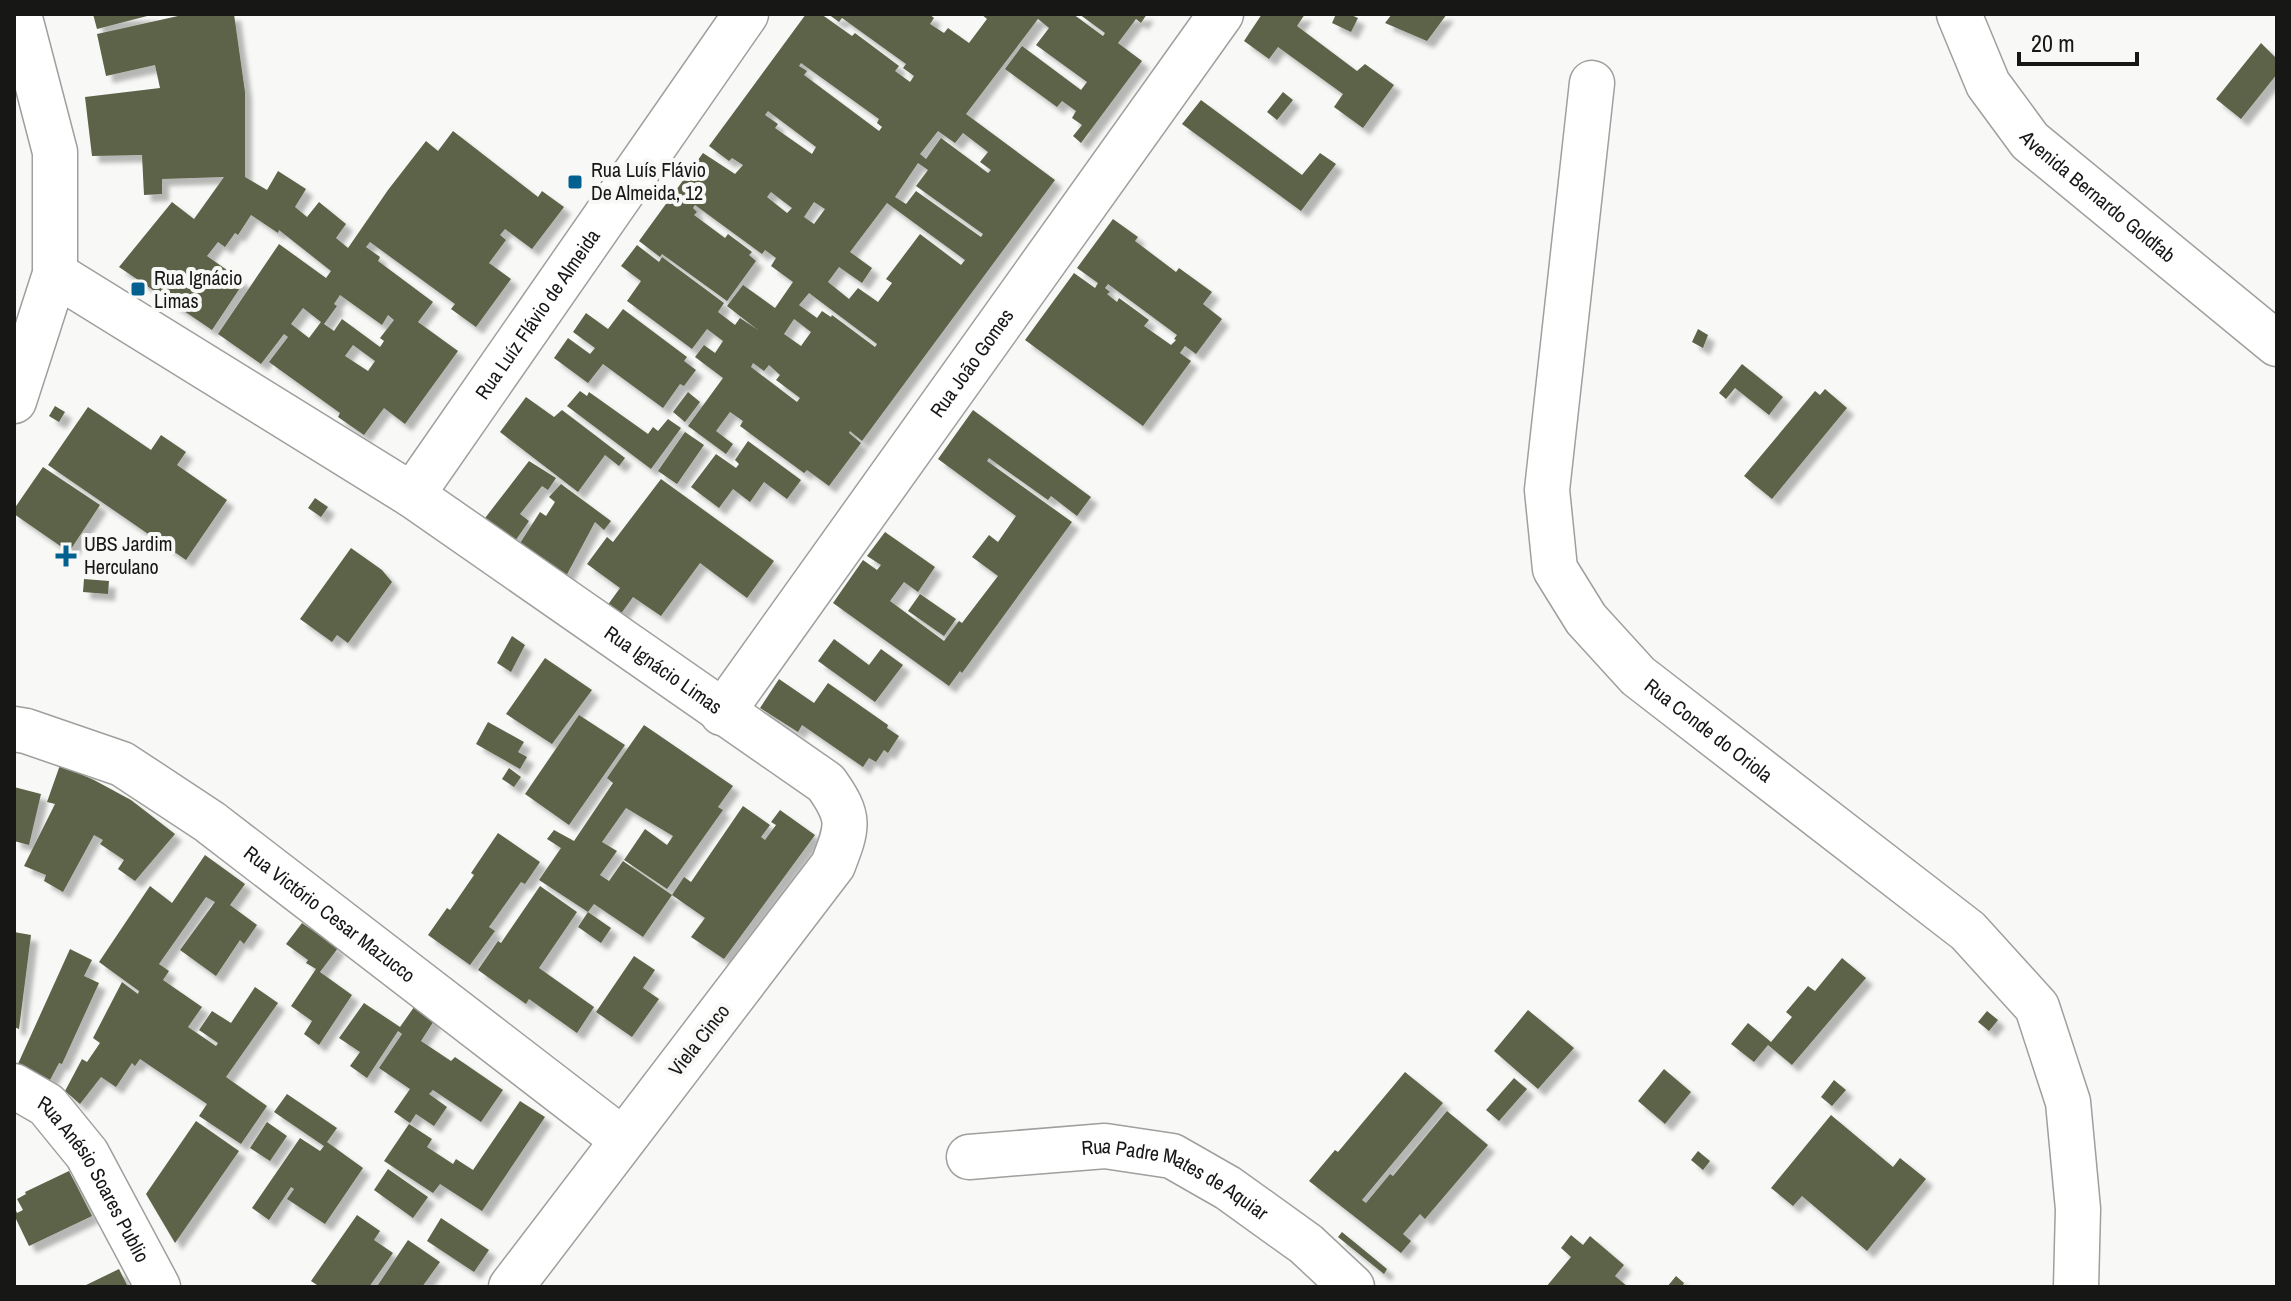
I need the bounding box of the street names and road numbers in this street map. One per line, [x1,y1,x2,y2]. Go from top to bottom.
street label: Avenida Bernardo Goldfab [2013,124,2181,268]
street label: Rua Luíz Flávio de Almeida [468,224,606,405]
street label: Rua João Gomes [923,303,1020,423]
street label: Rua Ignácio Limas [599,619,728,720]
street label: Rua Conde do Oriola [1639,672,1778,788]
street label: Rua Victório Cesar Mazucco [239,839,421,988]
street label: Viela Cinco [662,998,735,1081]
street label: Rua Anésio Soares Publio [33,1089,156,1267]
street label: Rua Padre Mates de Aquiar [1080,1132,1274,1226]

